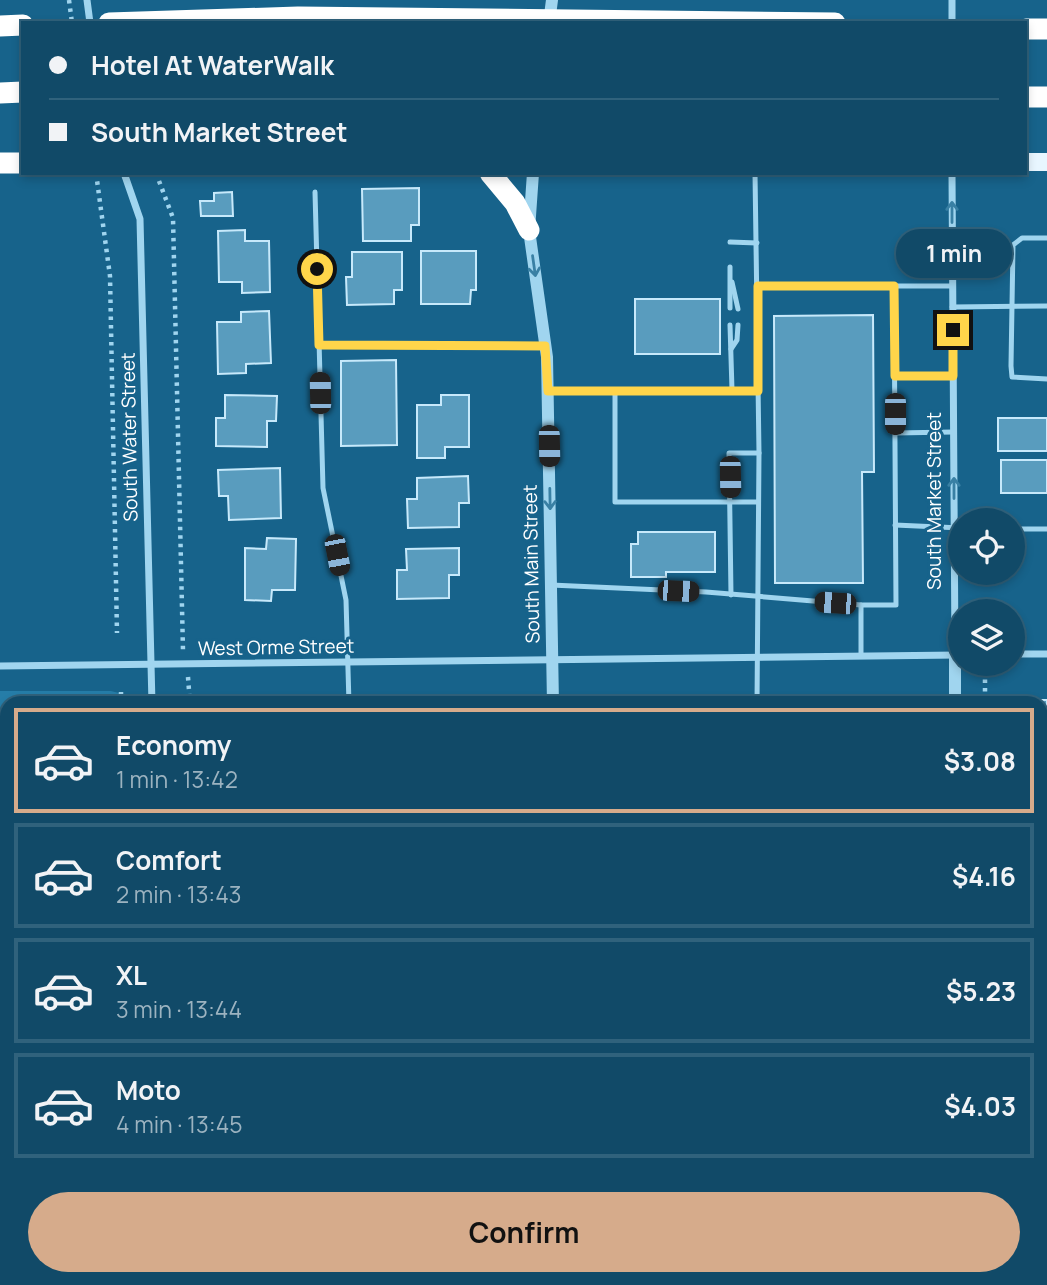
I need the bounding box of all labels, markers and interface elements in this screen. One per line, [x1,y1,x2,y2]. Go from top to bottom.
text: Hotel At WaterWalk [91,47,334,83]
text: South Market Street [91,114,348,150]
one-way arrow [945,201,959,224]
callout: 1 min [895,229,1011,278]
text: 1 min [926,237,982,269]
route start [301,253,333,285]
one-way arrow [528,254,541,276]
route end [937,314,969,346]
street label: South Water Street [115,352,143,522]
car [310,372,331,414]
car [885,393,906,435]
street label: South Market Street [921,412,947,590]
car [539,425,560,467]
car [720,456,741,498]
one-way arrow [947,477,960,500]
street label: South Main Street [517,484,545,644]
one-way arrow [543,487,556,510]
map controls [948,508,1025,676]
button: locate [948,508,1025,585]
car [323,532,352,578]
car [657,580,700,602]
car [814,591,857,615]
button: layers [948,599,1025,676]
street label: West Orme Street [198,633,354,661]
text: Economy [116,727,231,763]
icon: car [32,729,95,792]
text: $3.08 [944,743,1016,779]
text: 1 min · 13:42 [116,763,238,795]
text: Comfort [116,842,222,878]
icon: car [32,844,95,907]
text: $4.16 [952,858,1016,894]
text: 2 min · 13:43 [116,878,242,910]
text: XL [116,957,147,993]
icon: car [32,959,95,1022]
text: $5.23 [946,973,1016,1009]
text: 3 min · 13:44 [116,993,242,1025]
text: Moto [116,1072,181,1108]
icon: car [32,1074,95,1137]
text: $4.03 [944,1088,1016,1124]
text: 4 min · 13:45 [116,1108,243,1140]
button: Confirm [28,1192,1020,1272]

